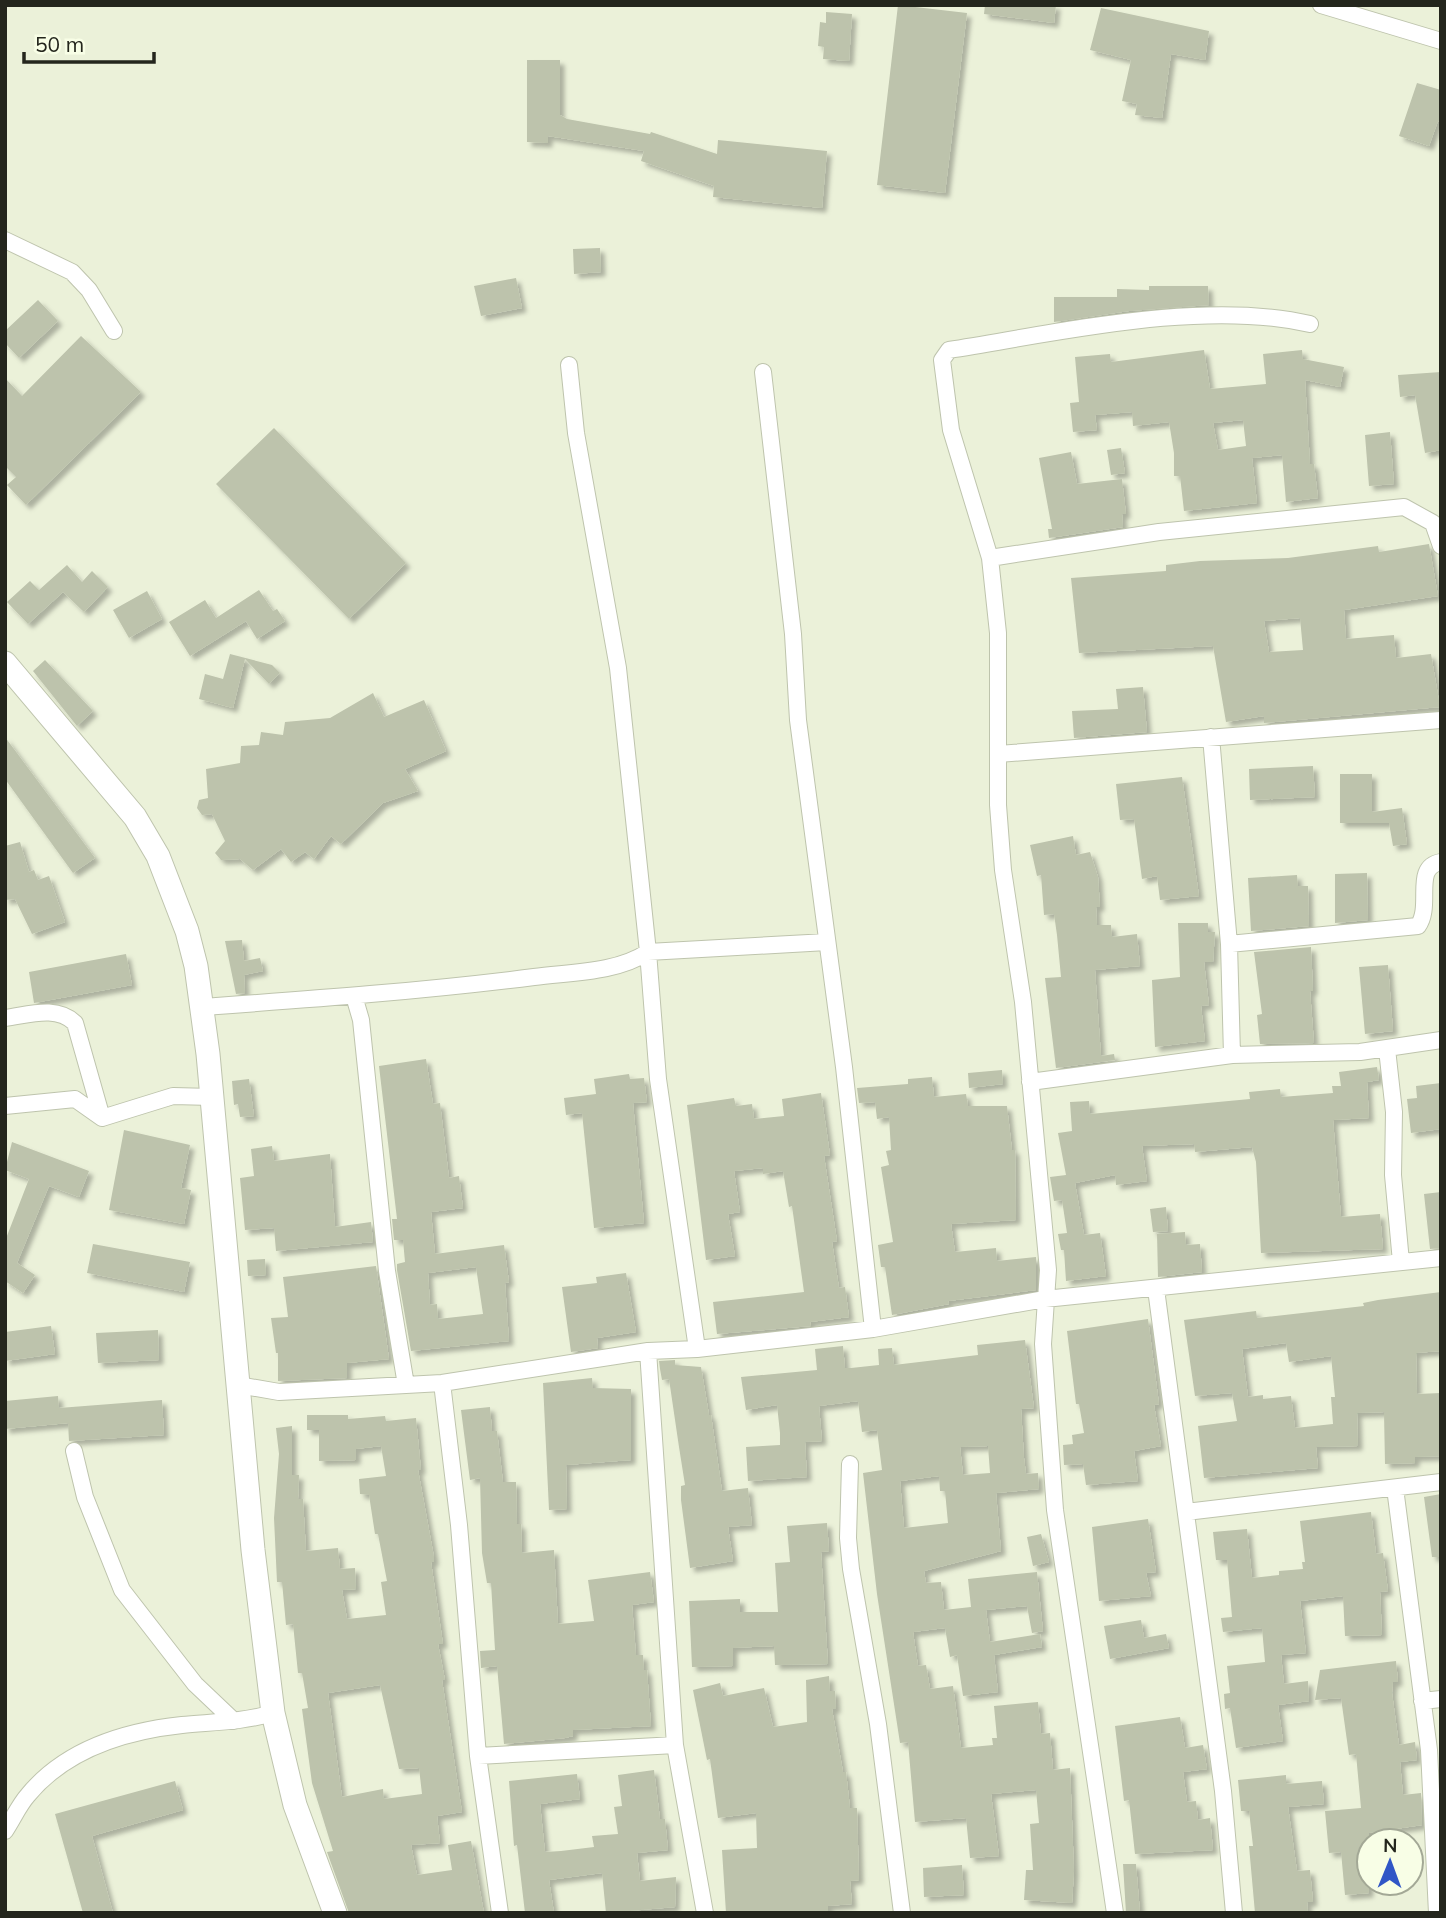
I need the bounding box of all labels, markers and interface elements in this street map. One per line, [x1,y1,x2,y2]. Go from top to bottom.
scale bar [24,21,154,65]
text: 50 m [35,31,84,57]
north arrow [1355,1827,1425,1897]
text: N [1383,1833,1398,1857]

